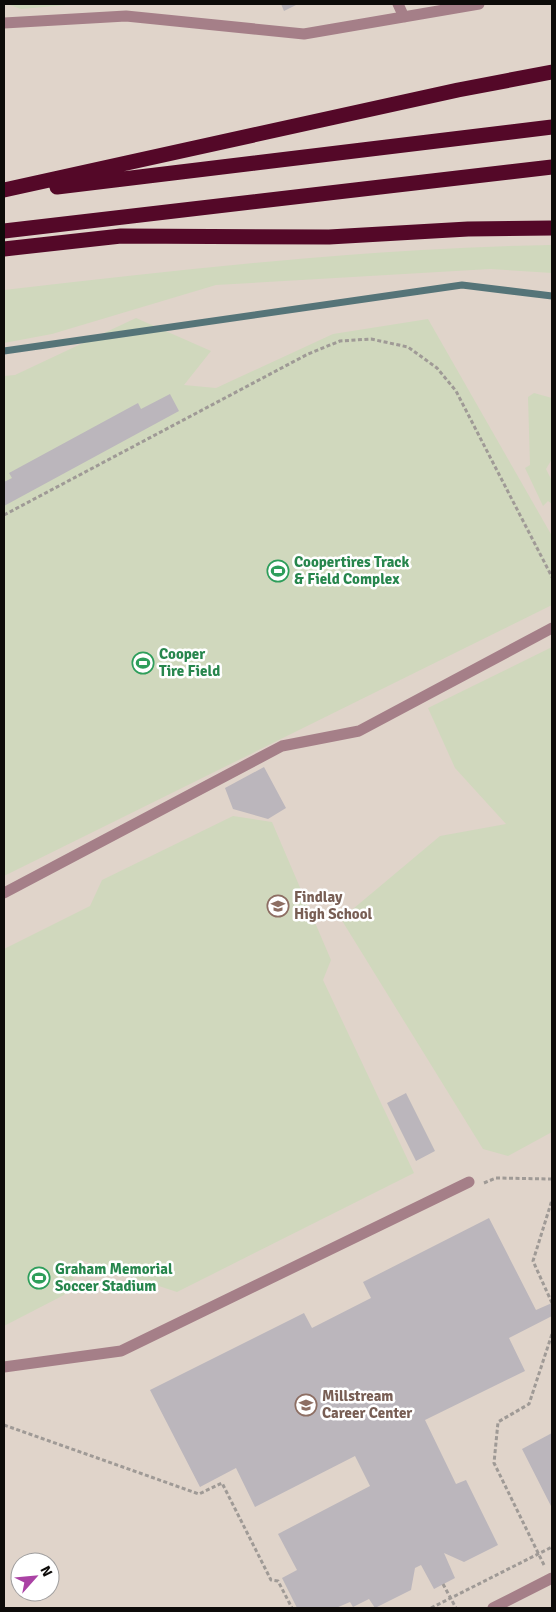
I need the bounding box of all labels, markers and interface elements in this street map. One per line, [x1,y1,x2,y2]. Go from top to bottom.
place label: Coopertires Track & Field Complex [294,553,409,588]
sports icon: Coopertires Track & Field Complex [266,559,290,583]
place label: Cooper Tire Field [159,645,220,680]
sports icon: Cooper Tire Field [131,651,155,675]
place label: Findlay High School [294,888,373,923]
school or university icon: Findlay High School [266,894,290,918]
place label: Graham Memorial Soccer Stadium [55,1260,173,1295]
sports icon: Graham Memorial Soccer Stadium [27,1266,51,1290]
place label: Millstream Career Center [322,1387,412,1422]
school or university icon: Millstream Career Center [294,1393,318,1417]
north arrow [10,1552,60,1602]
text: N [36,1563,56,1580]

